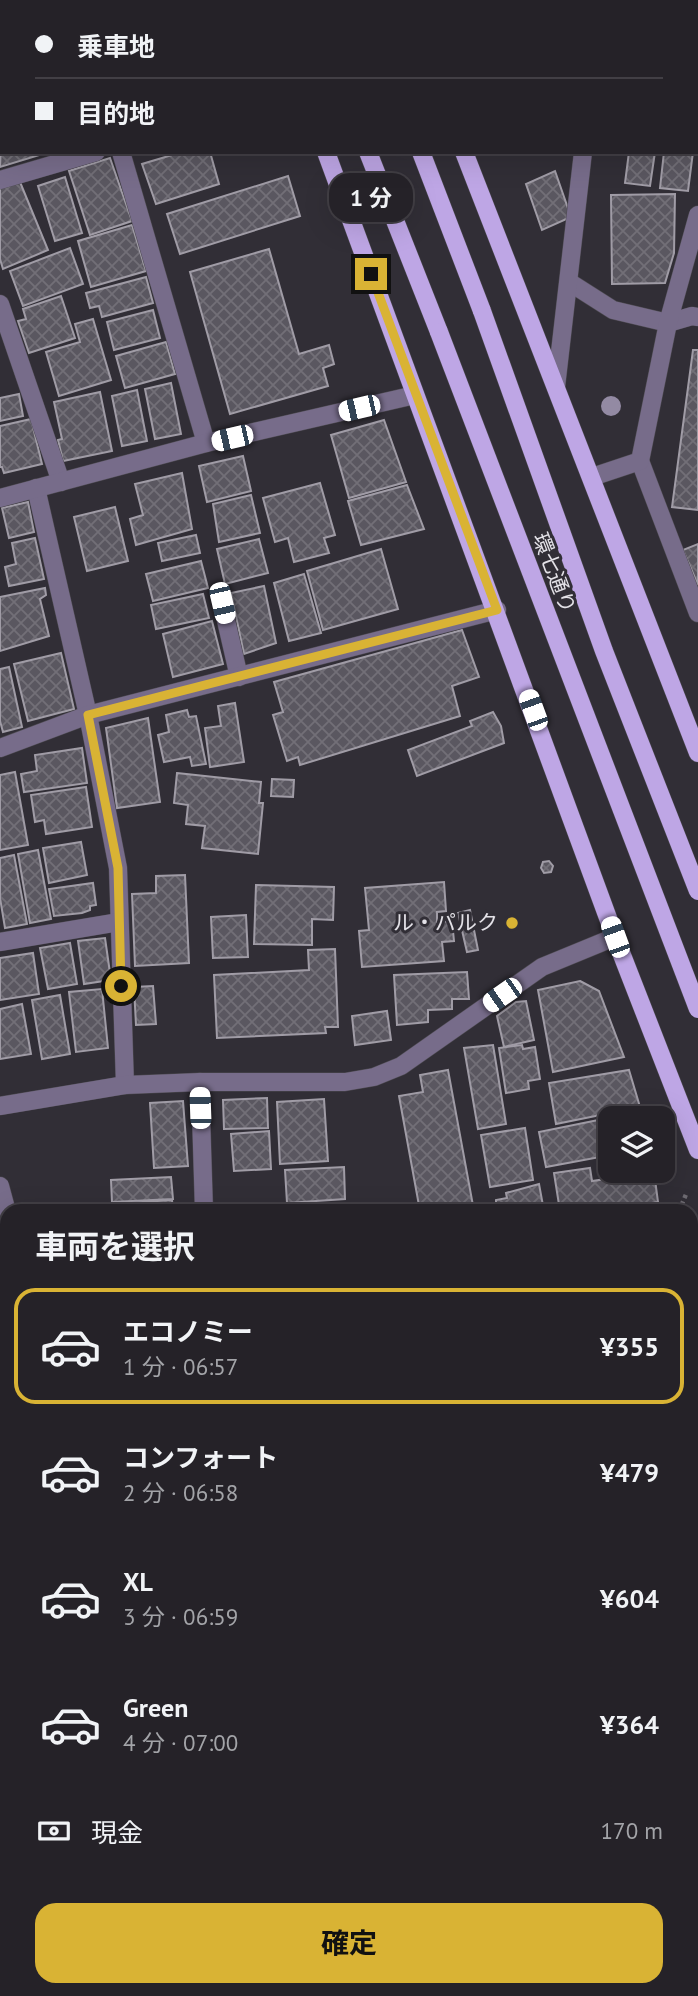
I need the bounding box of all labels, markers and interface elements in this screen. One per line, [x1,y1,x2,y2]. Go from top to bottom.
text: 乗車地 [77,30,155,63]
text: 目的地 [77,97,155,130]
callout: 1 分 [329,173,413,222]
text: 1 分 [350,183,392,212]
route end [355,258,387,290]
car [337,393,382,423]
car [210,423,255,453]
street label: 環七通り [527,529,582,617]
car [208,580,237,626]
car [516,687,551,733]
place label: ル・パルク [393,909,498,936]
car [598,914,633,960]
marker: ル・パルク [504,915,520,931]
route start [105,970,137,1002]
car [479,974,526,1016]
car [189,1087,212,1129]
map controls [598,1106,675,1183]
button: layers [598,1106,675,1183]
text: 車両を選択 [35,1225,195,1267]
icon: car [39,1315,102,1378]
text: エコノミー [123,1315,253,1348]
text: ¥355 [600,1330,659,1363]
text: 1 分 · 06:57 [123,1352,238,1381]
icon: car [39,1441,102,1504]
text: コンフォート [123,1441,278,1474]
text: ¥479 [600,1456,659,1489]
text: 2 分 · 06:58 [123,1478,238,1507]
text: XL [123,1565,153,1598]
icon: car [39,1567,102,1630]
text: ¥604 [600,1582,659,1615]
text: 3 分 · 06:59 [123,1602,238,1631]
text: Green [123,1691,188,1724]
icon: car [39,1693,102,1756]
text: ¥364 [600,1708,659,1741]
text: 4 分 · 07:00 [123,1728,238,1757]
icon: cash [35,1812,73,1850]
text: 現金 [91,1816,143,1849]
text: 170 m [601,1816,663,1845]
button: 確定 [35,1903,663,1983]

